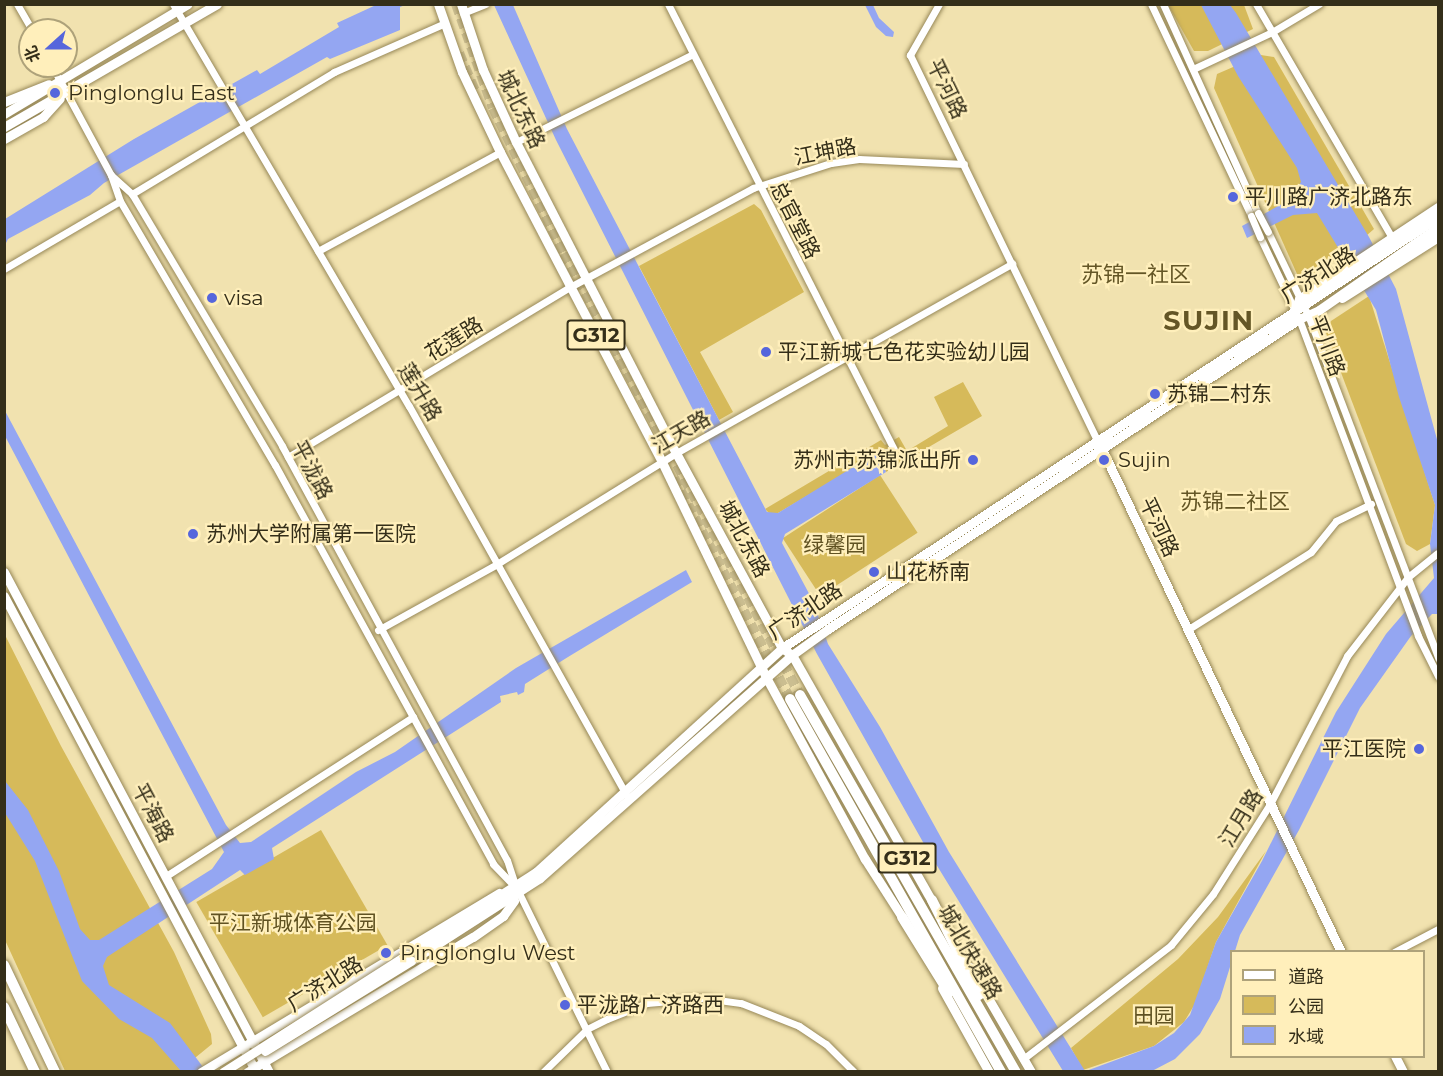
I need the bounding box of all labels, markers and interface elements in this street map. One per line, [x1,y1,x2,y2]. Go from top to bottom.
north arrow [18,18,78,78]
text: 北 [21,43,44,65]
street label: 平河路 [922,55,972,123]
street label: 城北东路 [492,66,550,152]
place label: Pinglonglu East [68,80,235,106]
marker: Pinglonglu East [46,84,64,102]
street label: 江坤路 [792,134,858,170]
street label: 总官堂路 [765,177,825,263]
place label: 平川路广济北路东 [1245,184,1413,210]
marker: 平川路广济北路东 [1226,190,1240,204]
street label: 广济北路 [1276,242,1360,308]
district label: 苏锦一社区 [1081,262,1191,288]
place label: visa [224,285,264,311]
marker: visa [205,291,219,305]
district label: SUJIN [1163,305,1255,337]
street label: 花莲路 [421,312,487,366]
street label: 平川路 [1304,312,1350,380]
road number: G312 [566,318,626,352]
place label: 平江新城七色花实验幼儿园 [778,339,1030,365]
marker: 平江新城七色花实验幼儿园 [759,345,773,359]
street label: 莲升路 [393,359,447,425]
place label: 苏锦二村东 [1167,381,1272,407]
marker: 苏锦二村东 [1148,387,1162,401]
street label: 江天路 [647,405,715,459]
street label: 平泷路 [286,436,338,504]
place label: 苏州市苏锦派出所 [793,447,961,473]
place label: Sujin [1118,447,1171,473]
marker: Sujin [1095,451,1113,469]
marker: 苏州市苏锦派出所 [966,453,980,467]
district label: 苏锦二社区 [1180,489,1290,515]
street label: 平河路 [1134,493,1184,561]
street label: 城北东路 [713,496,775,582]
place label: 苏州大学附属第一医院 [206,521,416,547]
marker: 苏州大学附属第一医院 [184,525,202,543]
park label: 绿馨园 [804,532,866,558]
place label: 山花桥南 [886,559,970,585]
marker: 山花桥南 [867,565,881,579]
street label: 广济北路 [763,577,847,645]
place label: 平江医院 [1322,736,1406,762]
marker: 平江医院 [1410,740,1428,758]
street label: 平海路 [127,779,179,847]
street label: 江月路 [1214,785,1268,851]
road number: G312 [877,841,937,875]
street label: 城北快速路 [933,900,1007,1004]
park label: 平江新城体育公园 [209,910,377,936]
place label: Pinglonglu West [400,940,576,966]
marker: Pinglonglu West [377,944,395,962]
legend [1230,950,1425,1058]
street label: 广济北路 [283,951,367,1017]
text: 道路 [1288,966,1324,988]
place label: 平泷路广济路西 [577,992,724,1018]
text: 公园 [1288,996,1324,1018]
marker: 平泷路广济路西 [558,998,572,1012]
park label: 田园 [1133,1003,1175,1029]
text: 水域 [1288,1026,1324,1048]

